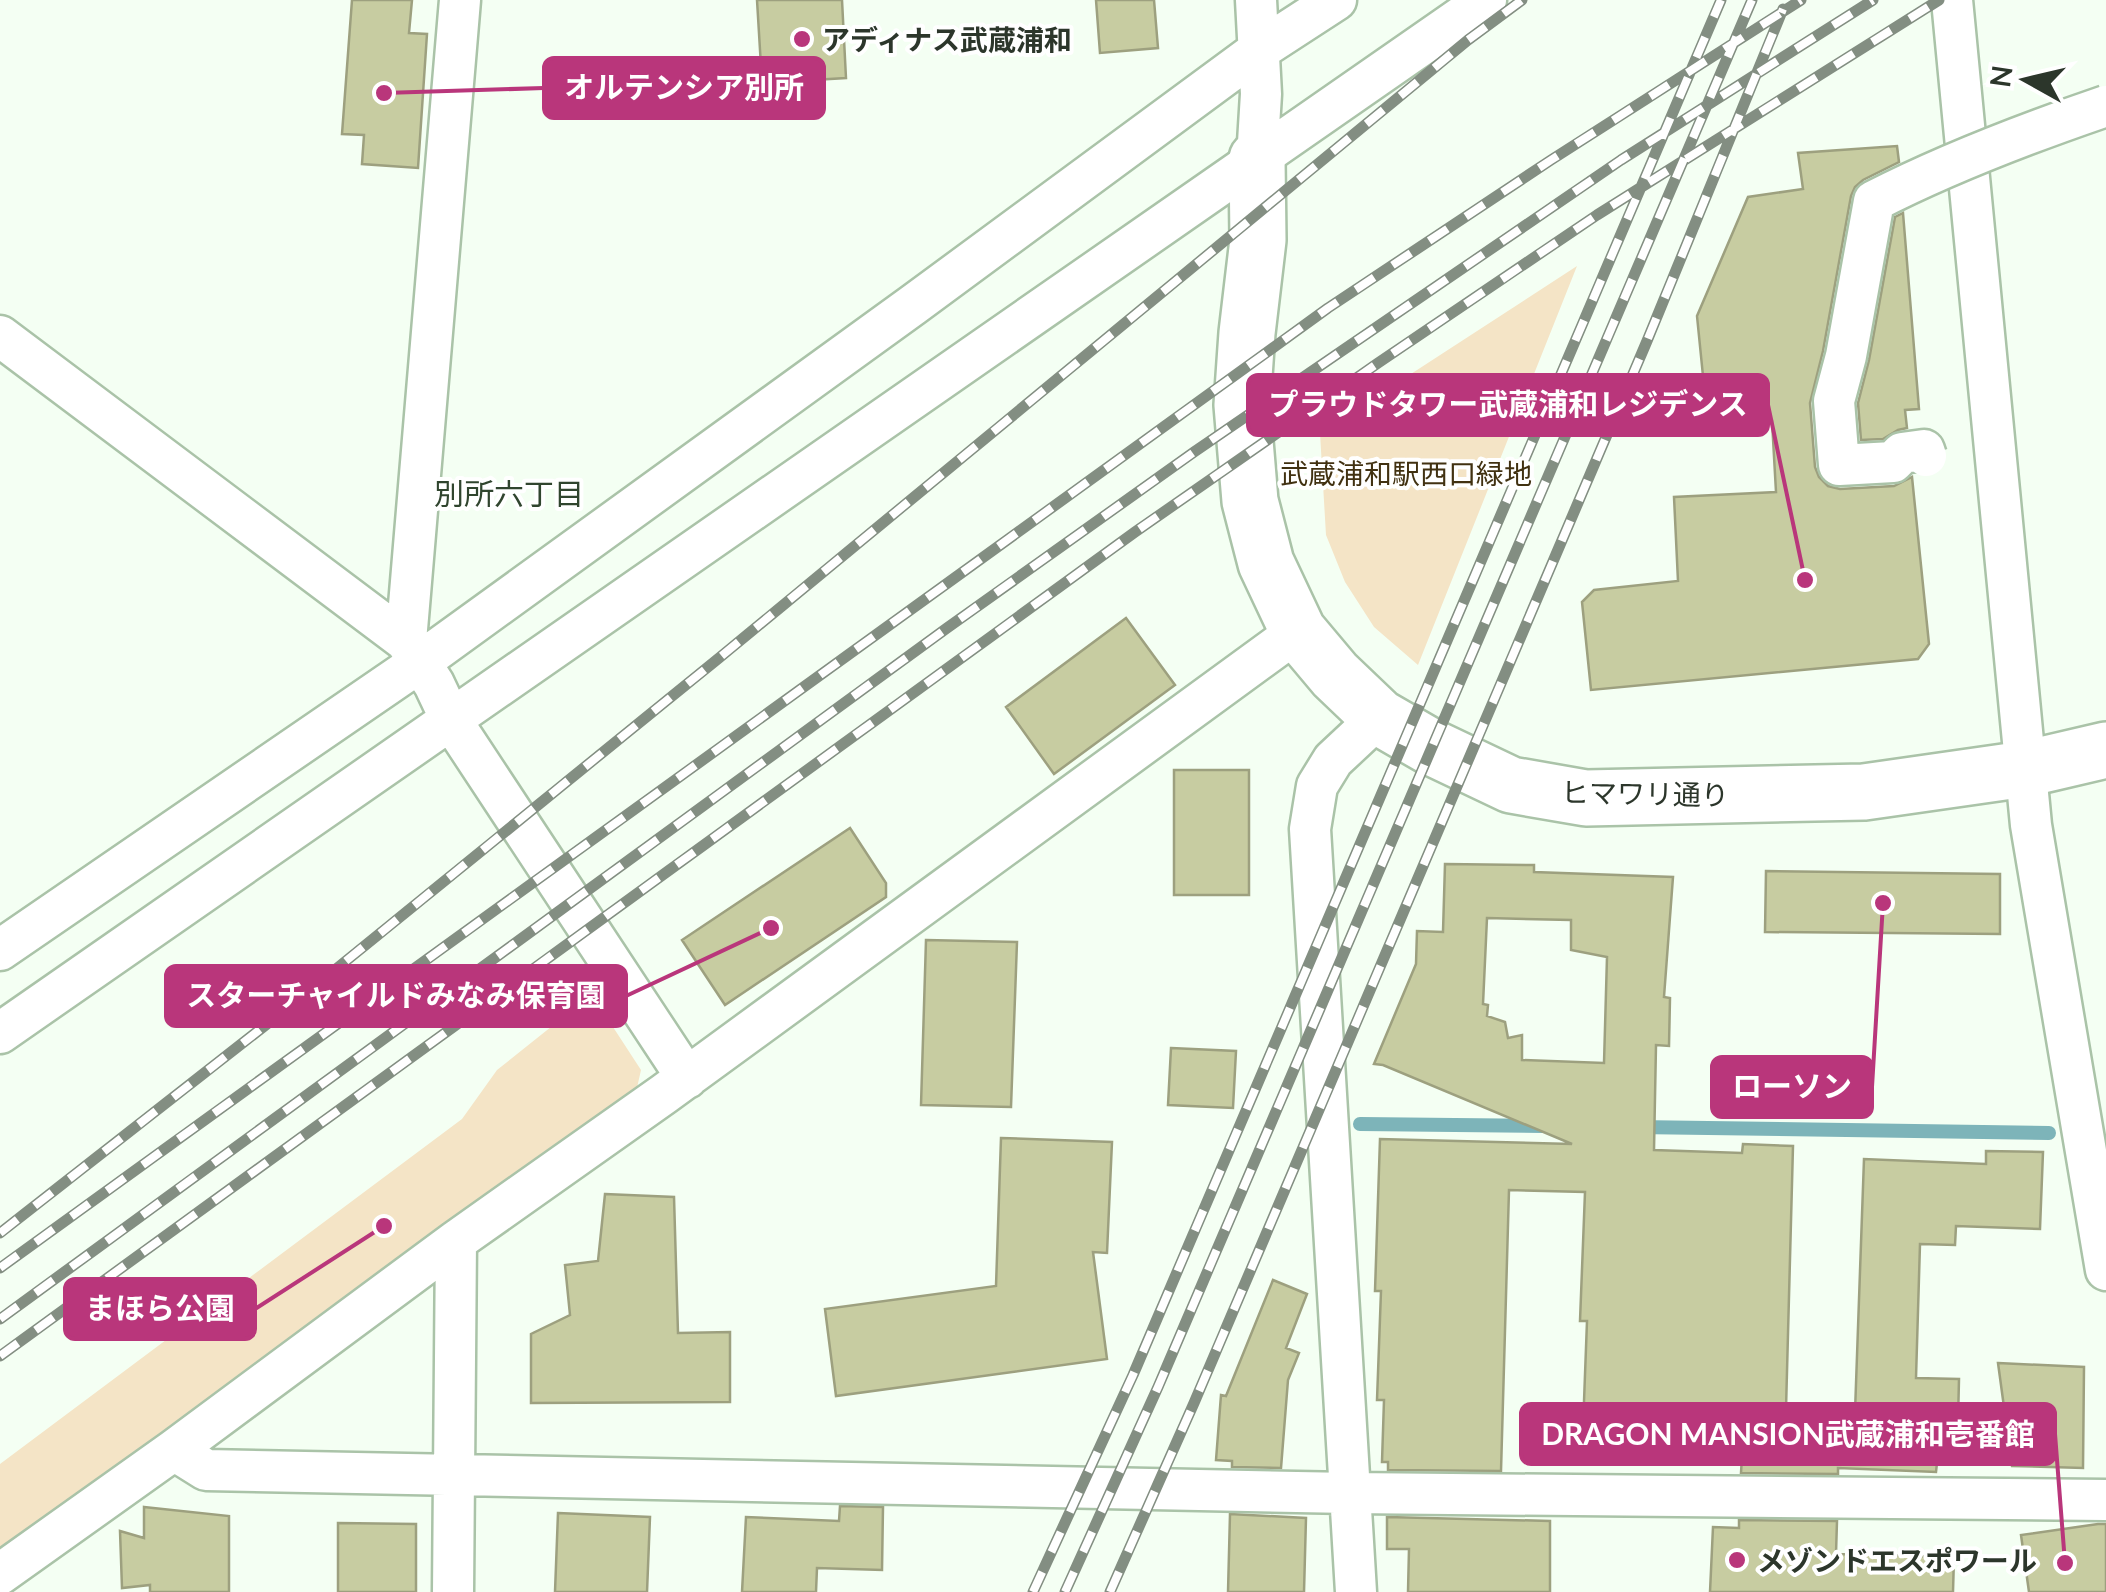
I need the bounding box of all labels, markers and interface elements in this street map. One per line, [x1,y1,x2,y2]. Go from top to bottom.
place label: アディナス武蔵浦和 [822,22,1072,56]
marker: アディナス武蔵浦和 [791,28,813,50]
north arrow [1976,30,2076,130]
callout: オルテンシア別所 [544,58,824,118]
text: N [1982,63,2019,89]
text: オルテンシア別所 [564,68,804,104]
callout: プラウドタワー武蔵浦和レジデンス [1248,375,1768,435]
text: プラウドタワー武蔵浦和レジデンス [1268,385,1748,421]
park label: 武蔵浦和駅西口緑地 [1280,456,1532,490]
district label: 別所六丁目 [434,475,584,511]
street label: ヒマワリ通り [1561,775,1729,811]
callout: スターチャイルドみなみ保育園 [166,966,626,1026]
text: スターチャイルドみなみ保育園 [186,976,606,1012]
callout: ローソン [1712,1057,1872,1117]
text: ローソン [1732,1067,1852,1103]
callout: まほら公園 [65,1279,255,1339]
text: まほら公園 [85,1289,235,1325]
callout: DRAGON MANSION武蔵浦和壱番館 [1521,1404,2055,1464]
text: DRAGON MANSION武蔵浦和壱番館 [1541,1415,2035,1451]
place label: メゾンドエスポワール [1757,1543,2037,1577]
marker: メゾンドエスポワール [1726,1549,1748,1571]

